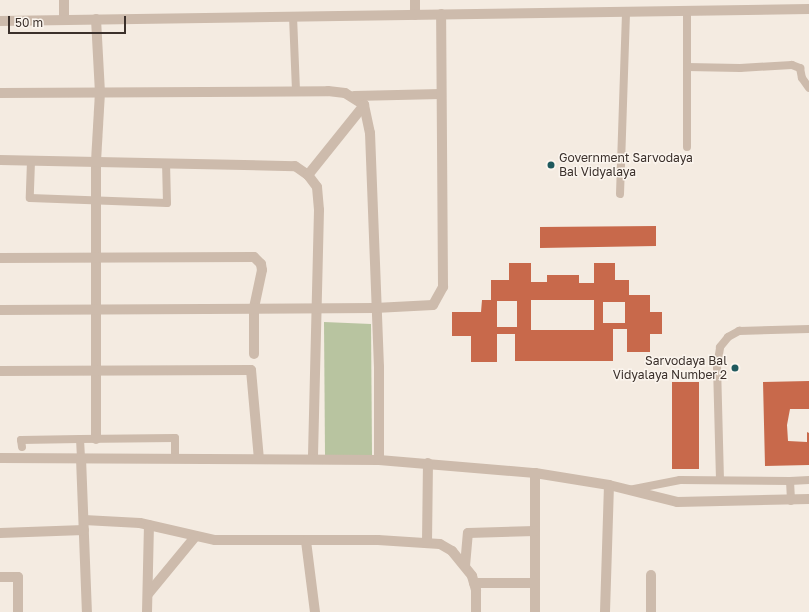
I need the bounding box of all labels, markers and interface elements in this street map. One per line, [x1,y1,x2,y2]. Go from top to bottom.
scale bar [10,8,128,34]
text: 50 m [15,15,43,30]
place label: Government Sarvodaya Bal Vidyalaya [559,151,693,179]
marker: Government Sarvodaya Bal Vidyalaya [546,160,556,170]
place label: Sarvodaya Bal Vidyalaya Number 2 [613,354,727,382]
marker: Sarvodaya Bal Vidyalaya Number 2 [730,363,740,373]

